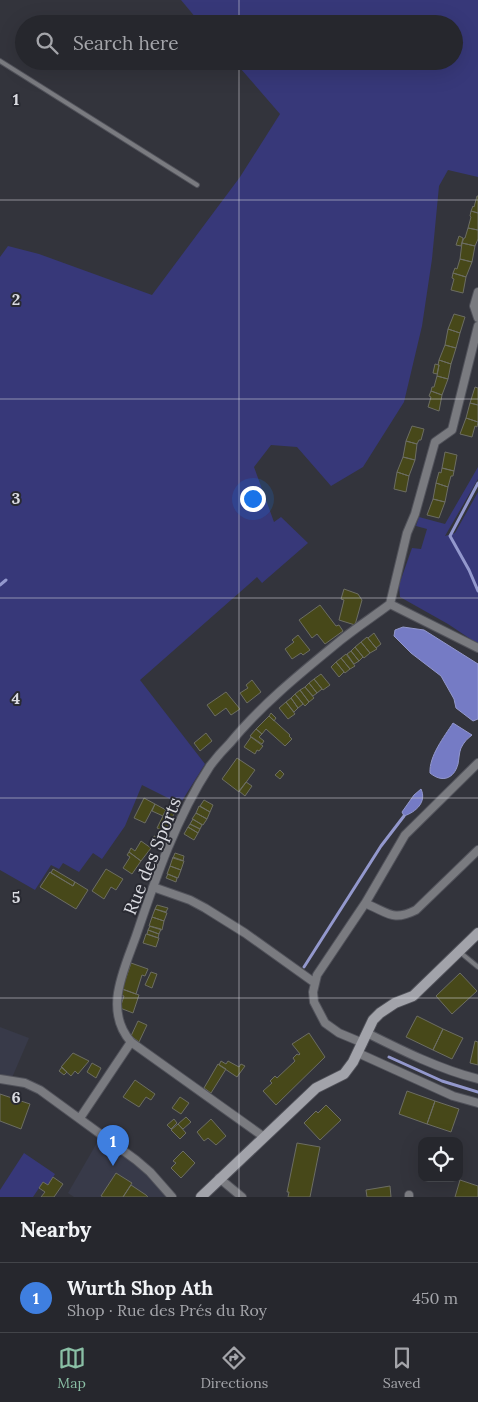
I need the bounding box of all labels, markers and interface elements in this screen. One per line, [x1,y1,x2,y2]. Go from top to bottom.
search box [15,15,463,70]
icon: search [33,29,61,57]
text: Search here [73,31,179,55]
text: 1 [13,89,19,109]
text: 2 [12,289,20,309]
your location [240,486,266,512]
text: 3 [12,488,21,508]
text: 4 [12,688,21,708]
street label: Rue des Sports [118,794,186,918]
text: 5 [12,887,21,907]
text: 6 [11,1087,21,1107]
pin: 1 [97,1125,129,1166]
map controls [418,1137,463,1182]
button: locate [418,1137,463,1182]
text: Nearby [20,1216,91,1243]
text: Wurth Shop Ath [67,1276,213,1300]
text: 1 [33,1288,39,1308]
text: 450 m [412,1288,458,1308]
text: Shop · Rue des Prés du Roy [67,1300,267,1320]
tab: Map [57,1344,86,1392]
tab: Directions [200,1344,268,1392]
tab: Saved [383,1344,421,1392]

